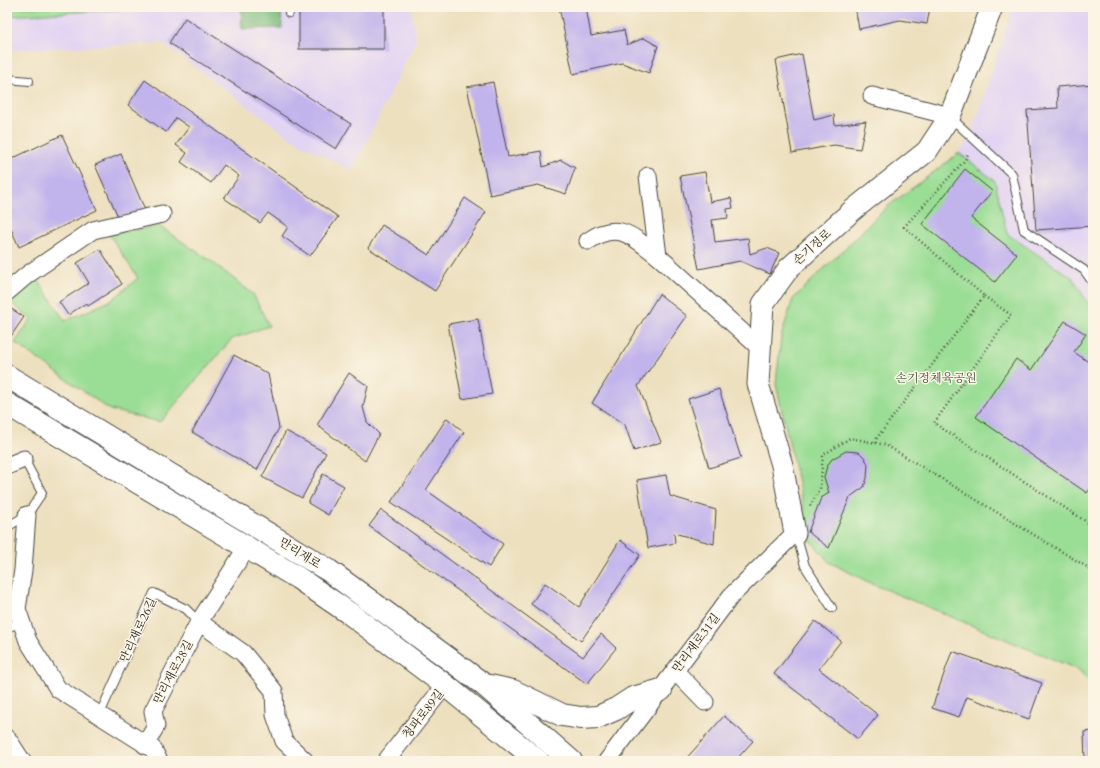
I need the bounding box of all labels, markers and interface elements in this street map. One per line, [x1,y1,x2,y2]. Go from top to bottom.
street label: 손기정로 [789,225,835,268]
park label: 손기정체육공원 [895,370,977,386]
street label: 만리재로 [276,534,324,572]
street label: 만리재로26길 [116,595,160,665]
street label: 만리재로31길 [668,610,724,676]
street label: 만리재로28길 [149,637,197,707]
street label: 청파로89길 [399,686,447,742]

